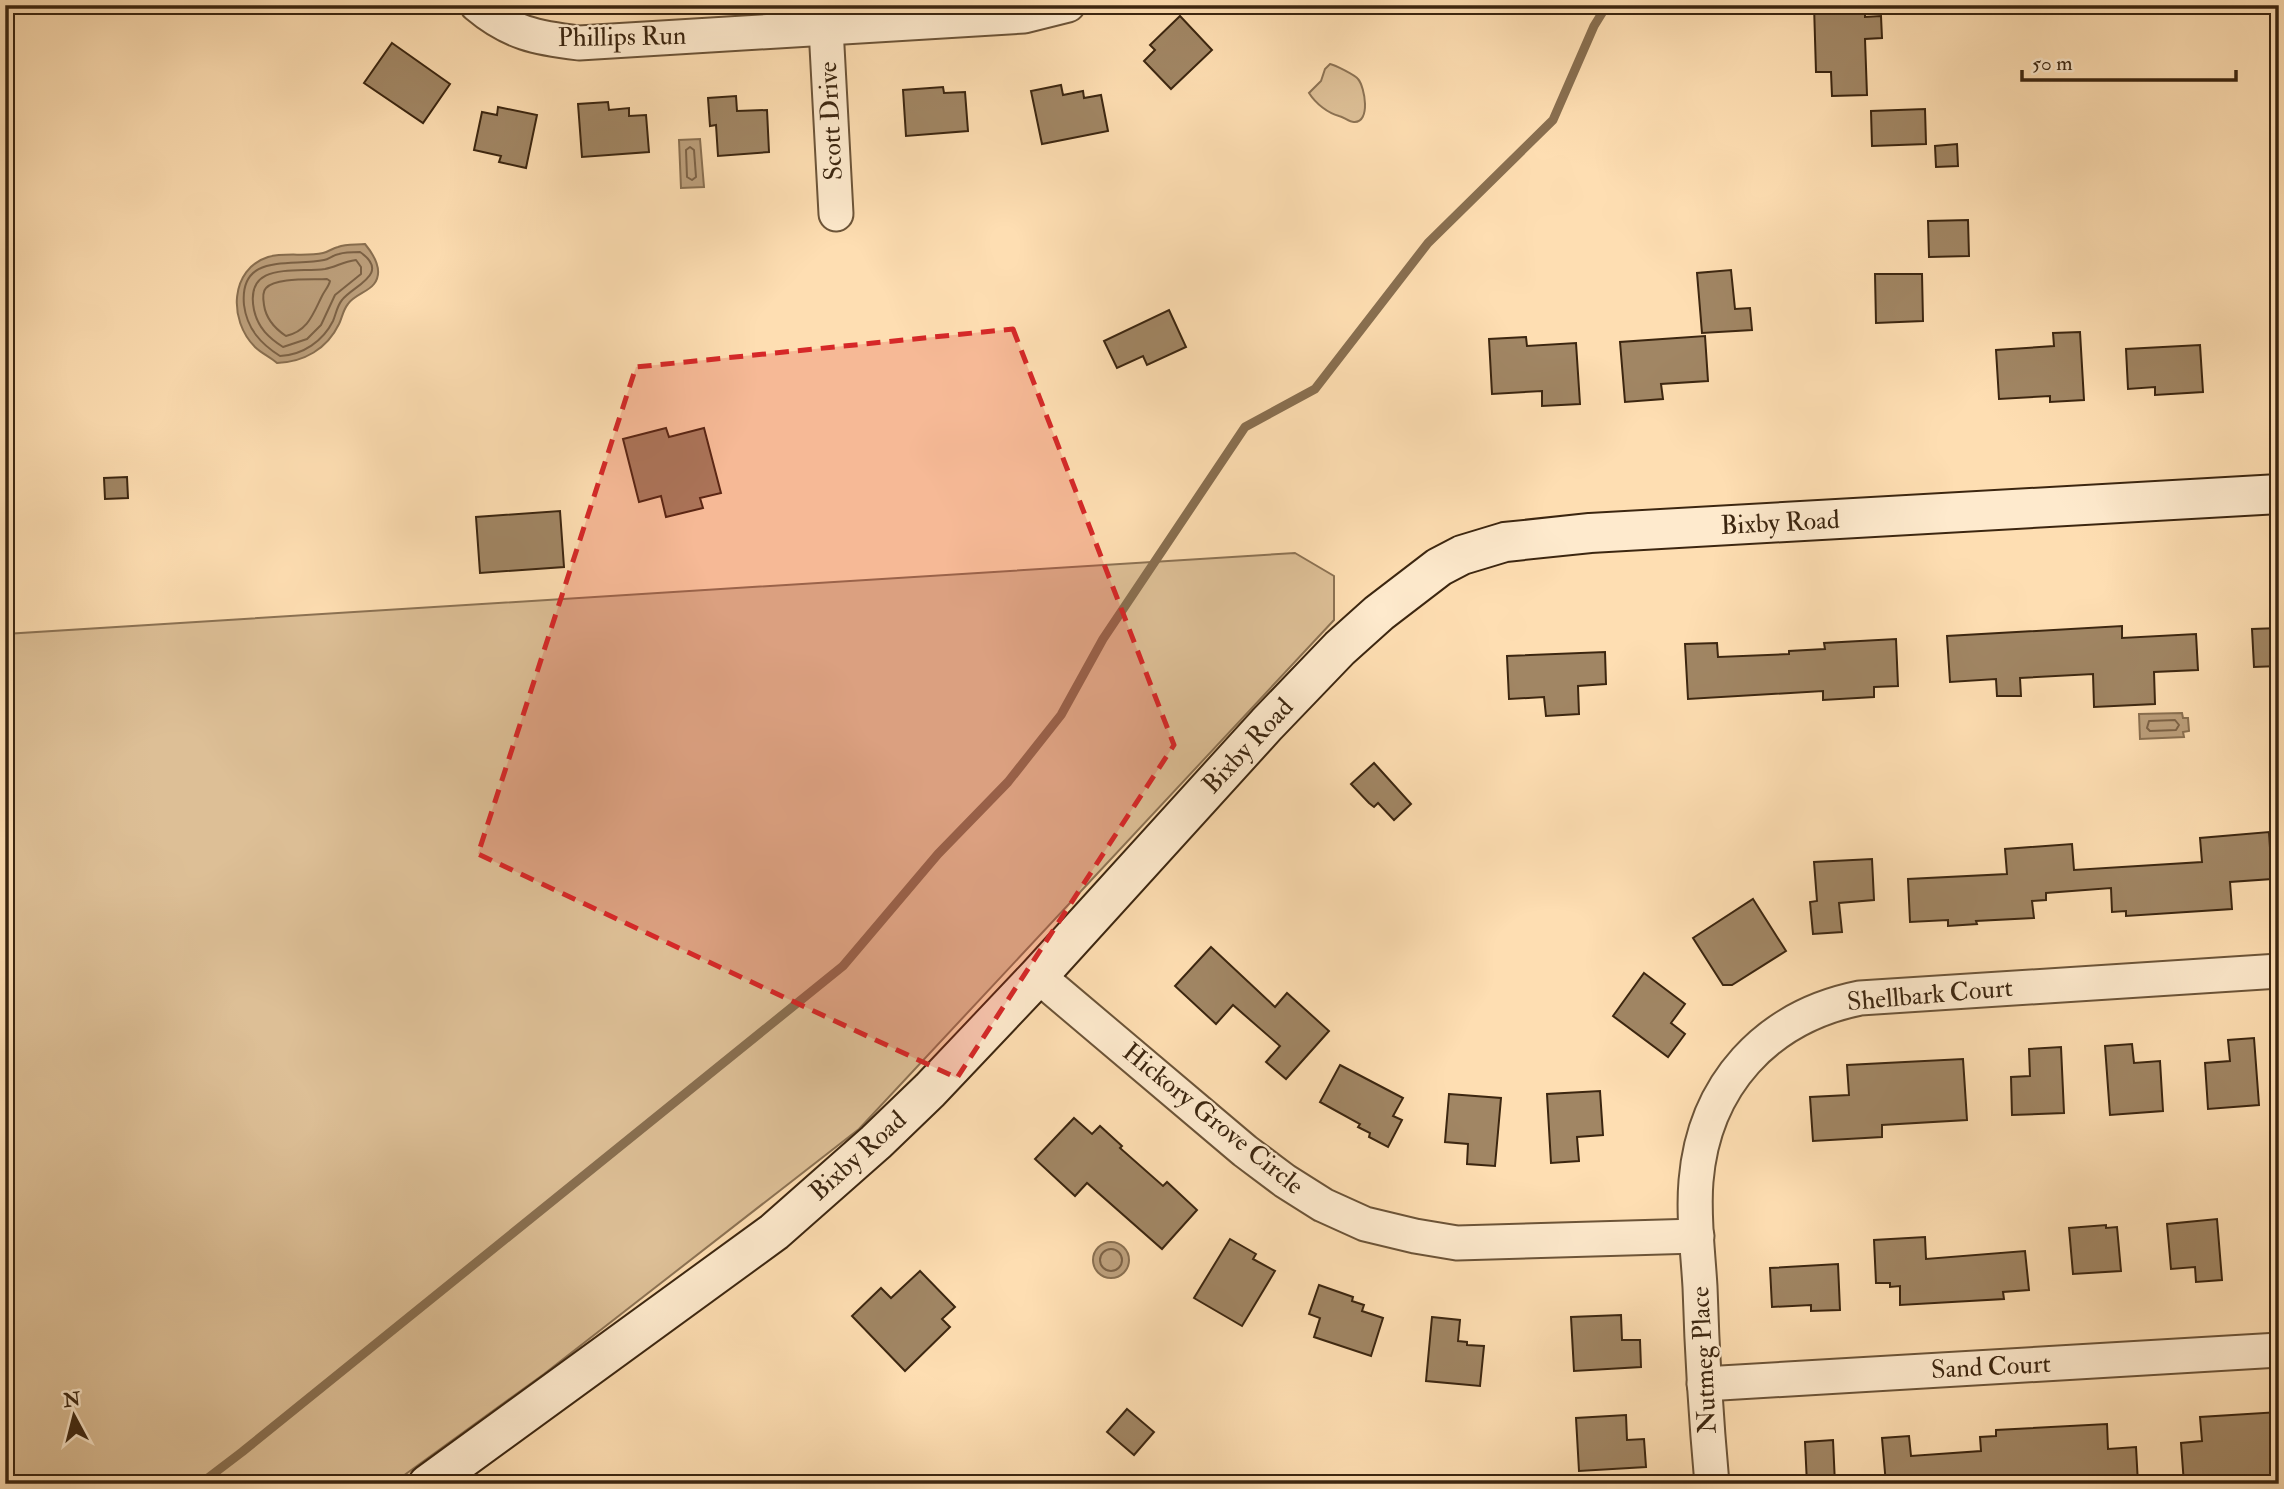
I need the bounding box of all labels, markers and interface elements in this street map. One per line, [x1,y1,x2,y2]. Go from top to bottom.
street label: Phillips Run [557,20,687,55]
scale bar [2022,38,2235,82]
text: 50 m [2032,50,2073,77]
street label: Scott Drive [812,60,850,181]
street label: Bixby Road [1720,504,1841,542]
street label: Bixby Road [1196,691,1301,801]
street label: Shellbark Court [1846,972,2014,1018]
street label: Hickory Grove Circle [1116,1036,1310,1202]
street label: Bixby Road [803,1104,913,1208]
street label: Nutmeg Place [1684,1285,1724,1435]
street label: Sand Court [1930,1348,2052,1386]
north arrow [38,1380,108,1450]
text: N [61,1387,83,1413]

